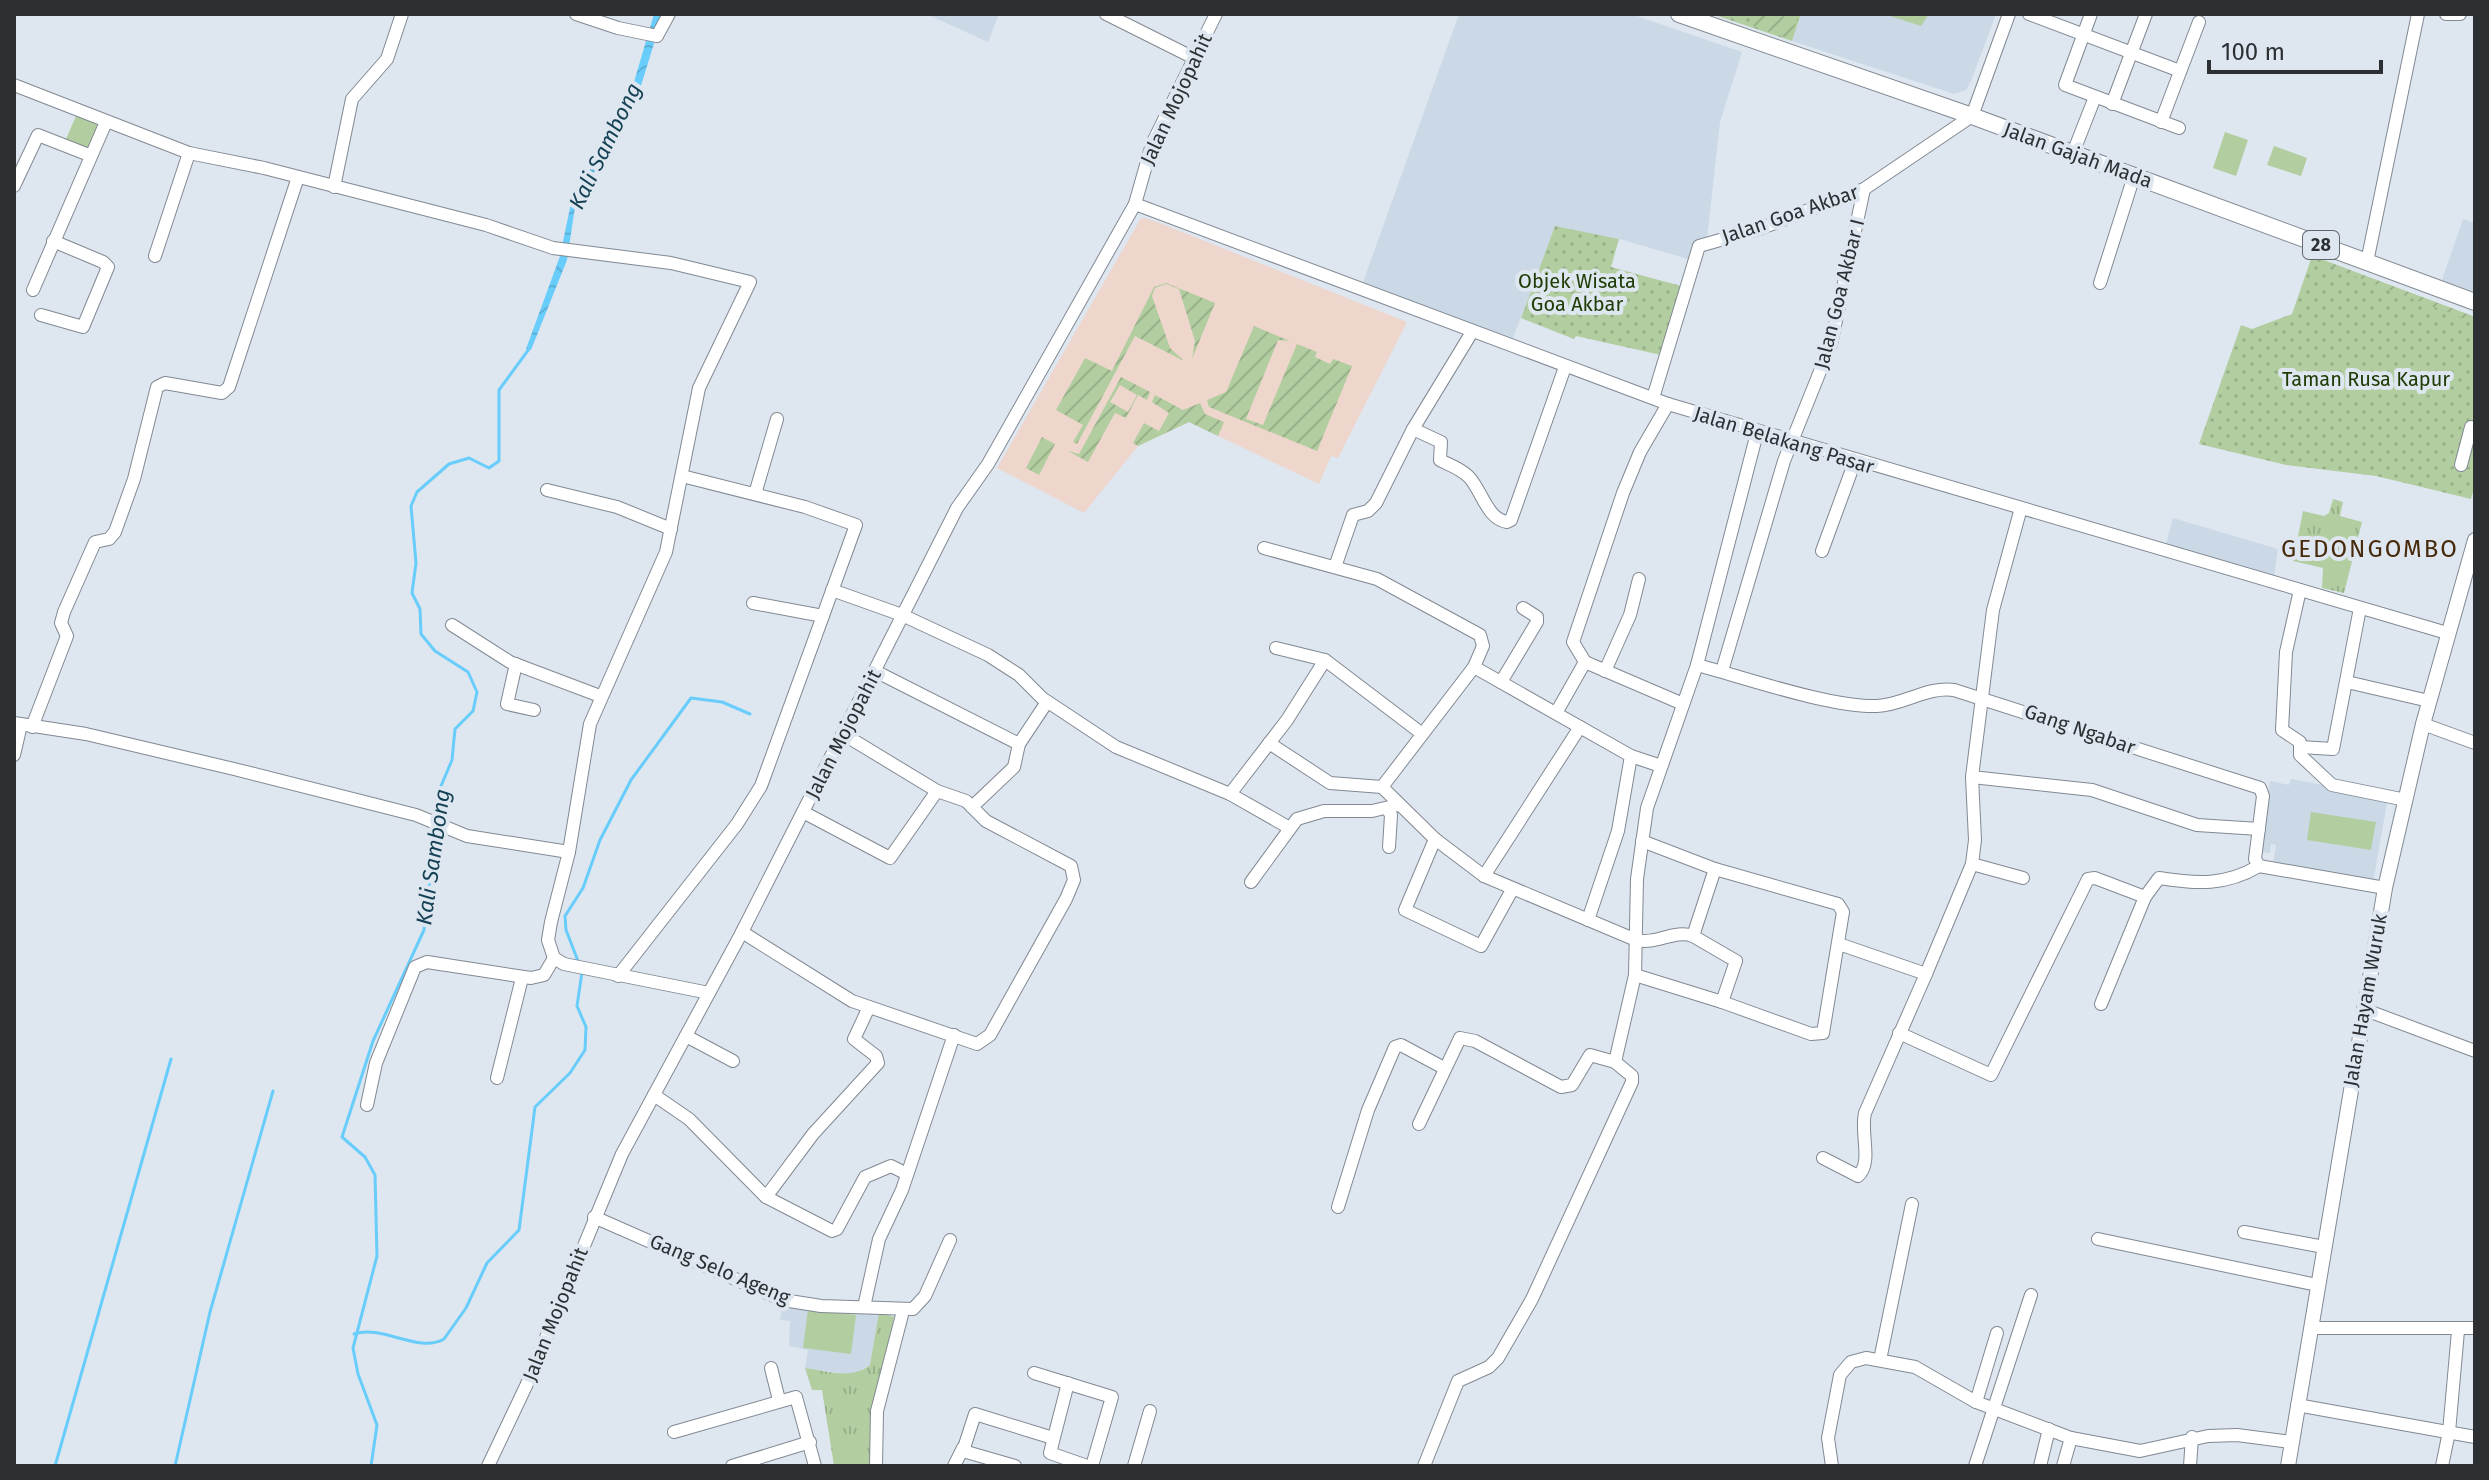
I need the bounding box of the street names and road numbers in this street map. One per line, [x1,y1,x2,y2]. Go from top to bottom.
street label: Jalan Mojopahit [1135,29,1217,168]
street label: Jalan Gajah Mada [2000,117,2156,193]
street label: Jalan Goa Akbar [1719,179,1862,249]
street label: Jalan Goa Akbar I [1809,216,1869,372]
road number: 28 [2303,231,2339,259]
street label: Jalan Belakang Pasar [1691,401,1877,479]
street label: Jalan Mojopahit [800,665,886,803]
street label: Gang Ngabar [2021,699,2139,759]
street label: Jalan Hayam Wuruk [2338,911,2392,1088]
street label: Gang Selo Ageng [646,1229,794,1310]
street label: Jalan Mojopahit [517,1243,593,1384]

